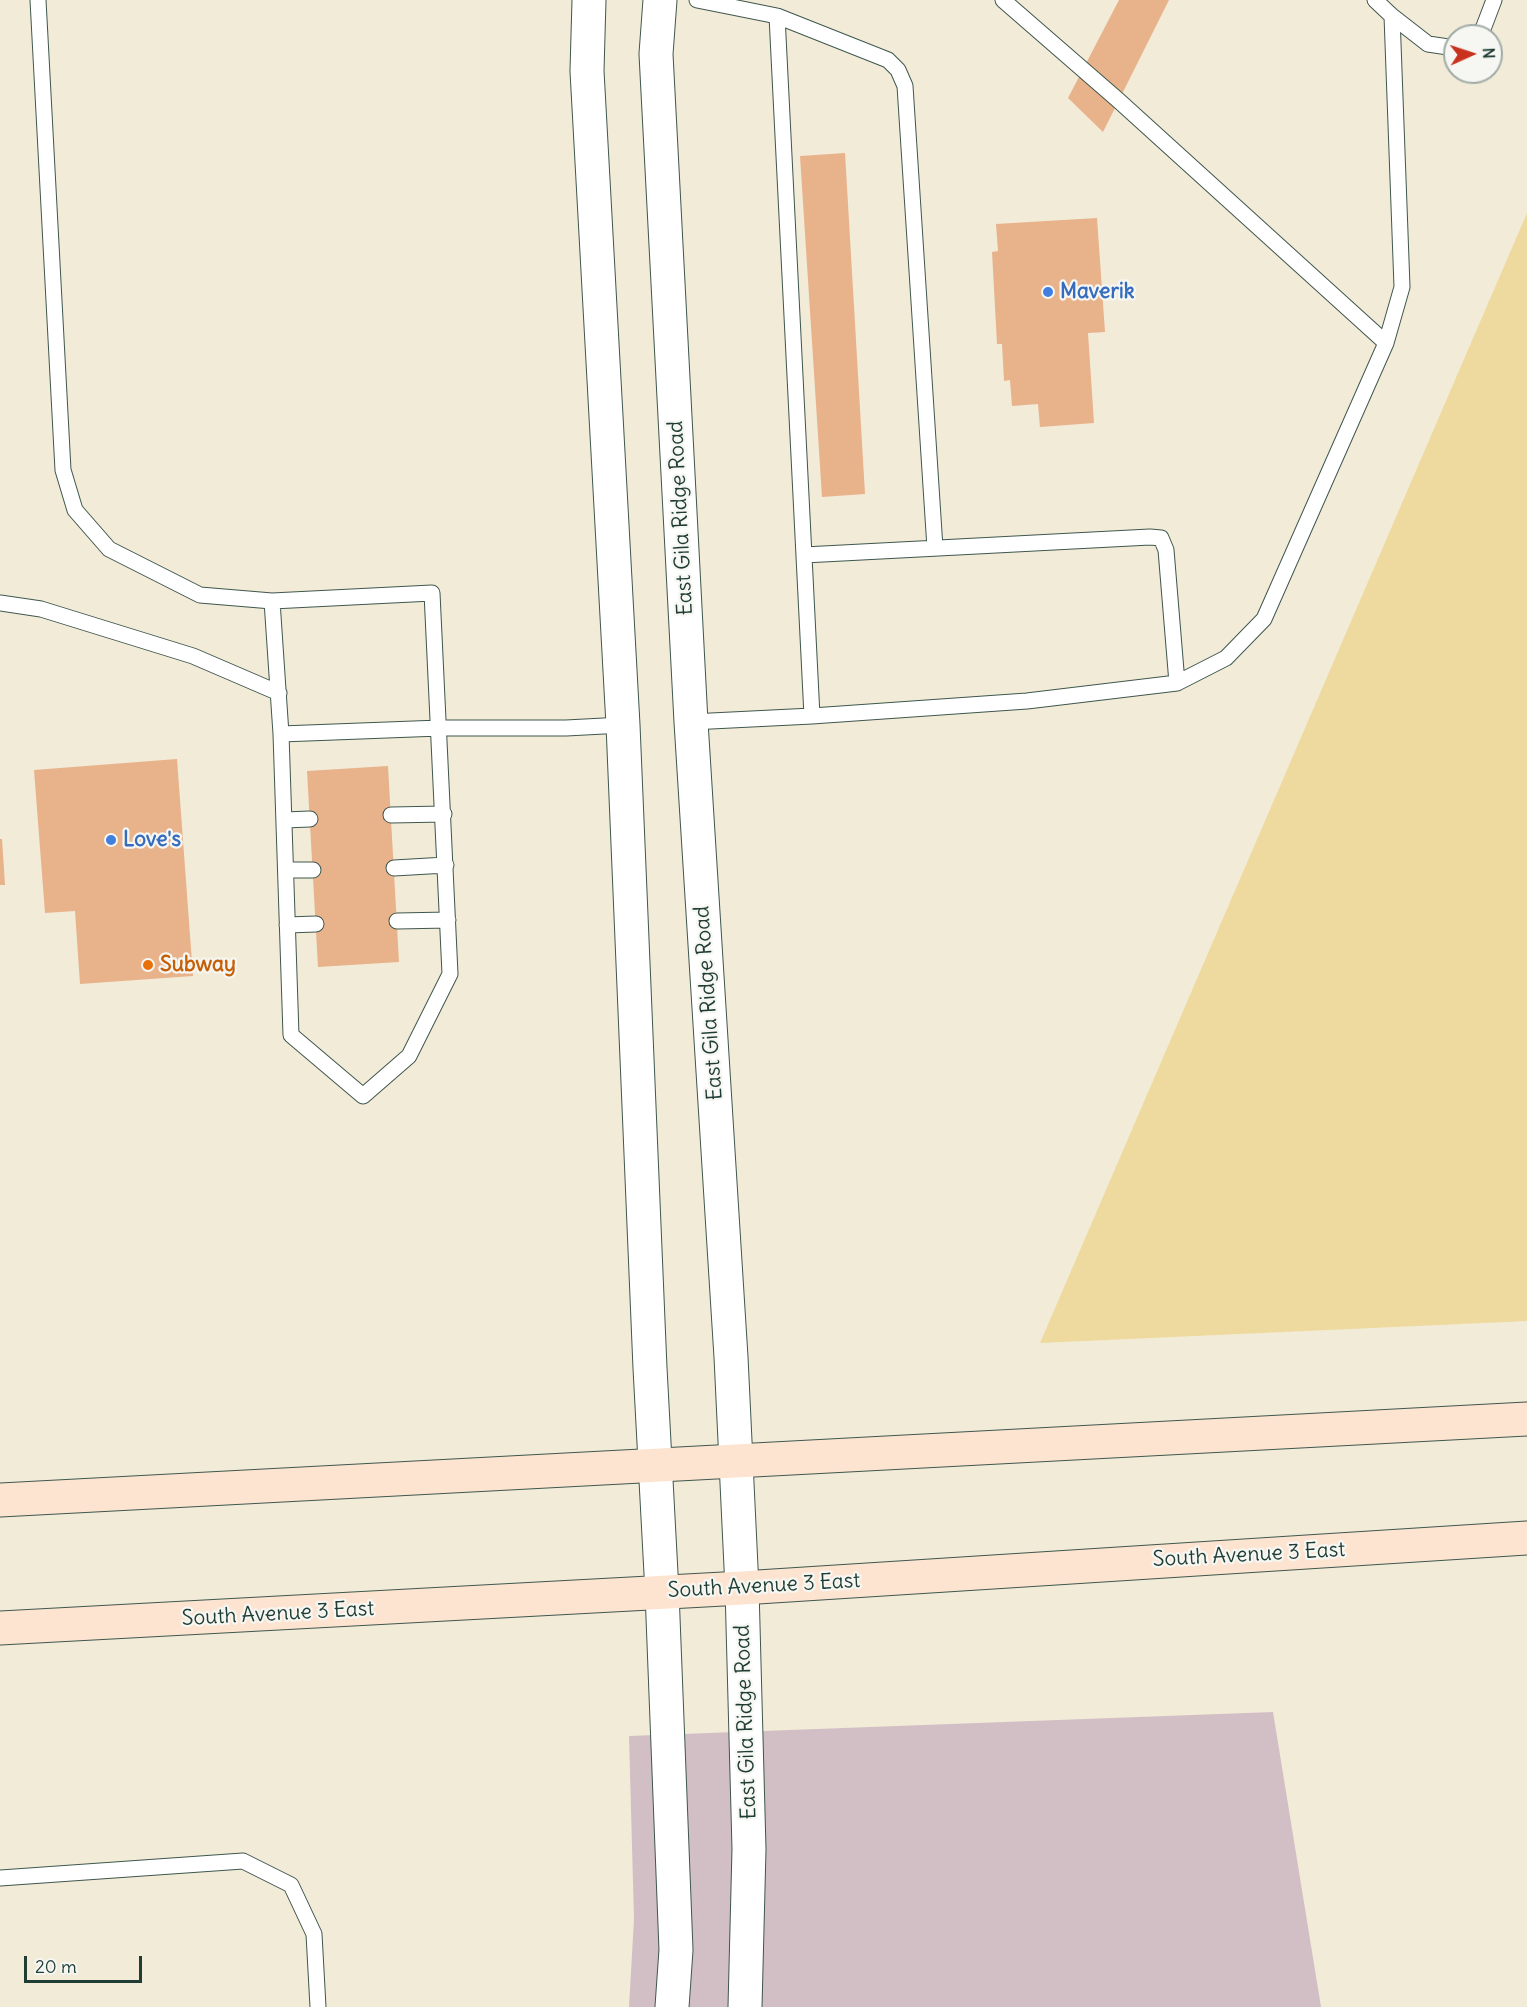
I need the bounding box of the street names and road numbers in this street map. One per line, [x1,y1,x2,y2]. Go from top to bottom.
street label: East Gila Ridge Road [663,420,699,616]
street label: East Gila Ridge Road [690,905,728,1101]
street label: South Avenue 3 East [1152,1537,1346,1573]
street label: South Avenue 3 East [667,1568,861,1604]
street label: South Avenue 3 East [181,1596,375,1632]
street label: East Gila Ridge Road [730,1624,762,1820]

